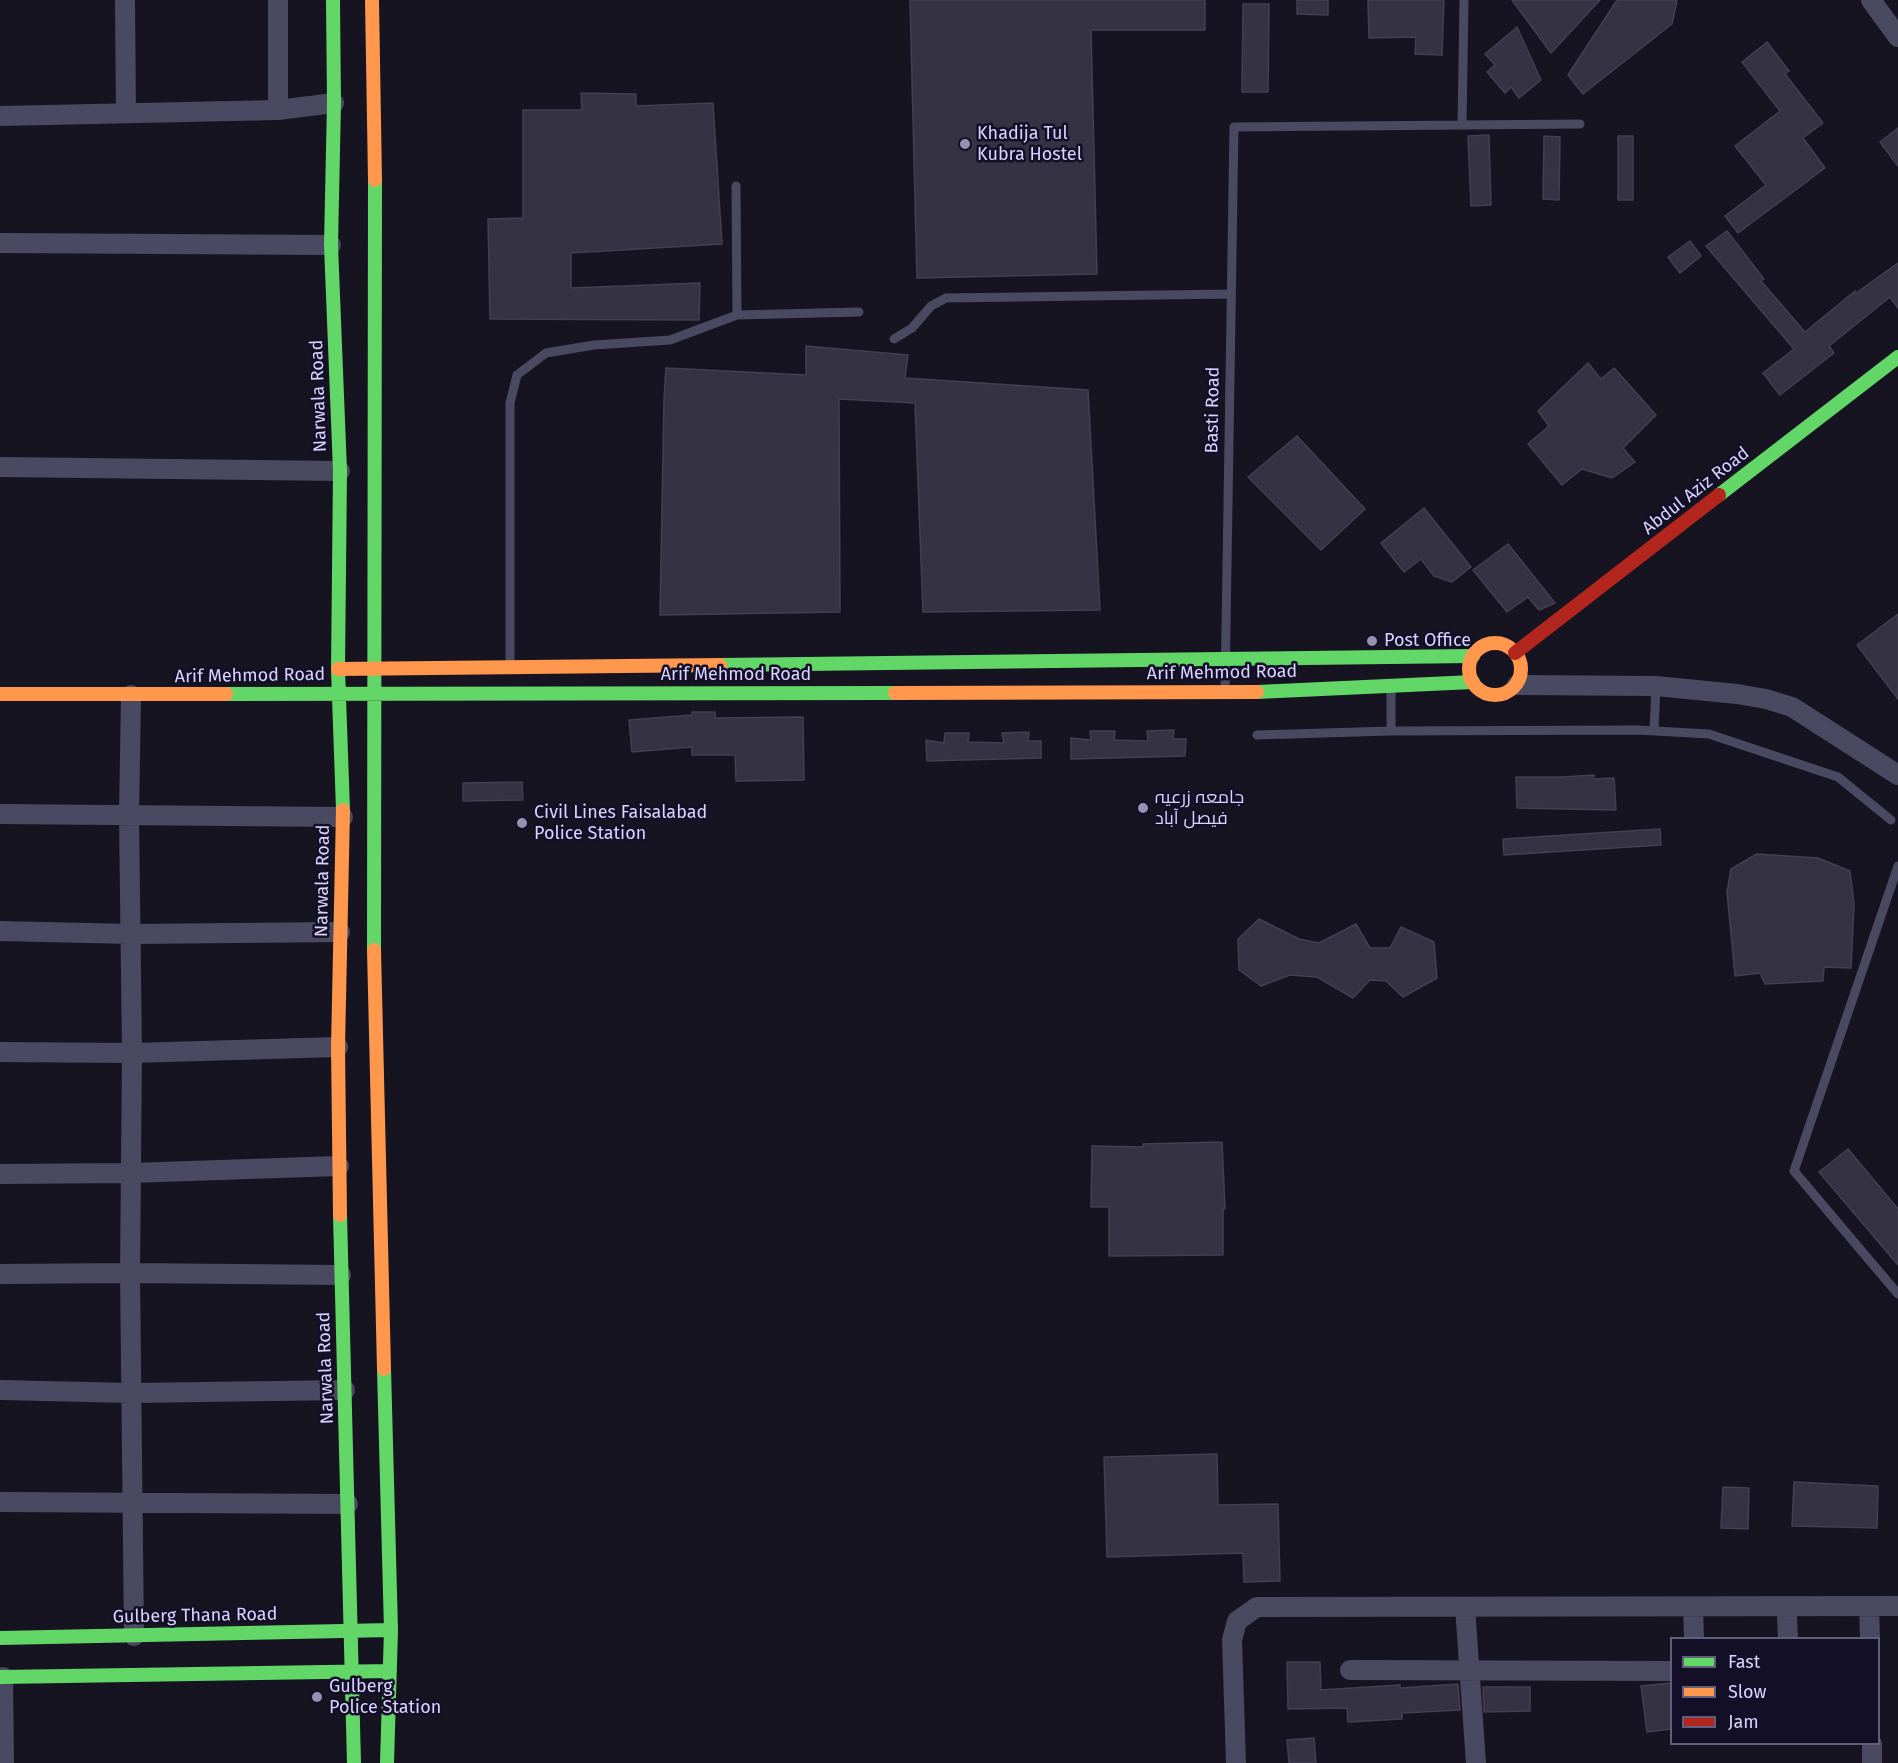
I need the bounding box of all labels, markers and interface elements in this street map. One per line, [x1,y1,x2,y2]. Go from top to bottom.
place label: Khadija Tul Kubra Hostel [977,123,1082,166]
marker: Khadija Tul Kubra Hostel [958,137,972,151]
street label: Narwala Road [306,339,332,453]
street label: Basti Road [1201,366,1225,454]
street label: Abdul Aziz Road [1638,443,1754,539]
place label: Post Office [1384,630,1471,652]
marker: Post Office [1365,634,1379,648]
street label: Arif Mehmod Road [1147,661,1297,685]
street label: Arif Mehmod Road [175,664,325,688]
street label: Arif Mehmod Road [661,664,811,686]
place label: جامعہ زرعیہ فیصل آباد [1155,787,1244,830]
marker: جامعہ زرعیہ فیصل آباد [1136,801,1150,815]
place label: Civil Lines Faisalabad Police Station [534,802,707,844]
marker: Civil Lines Faisalabad Police Station [515,816,529,830]
street label: Narwala Road [311,825,335,937]
street label: Narwala Road [313,1311,339,1425]
street label: Gulberg Thana Road [112,1604,278,1628]
legend [1670,1637,1880,1745]
text: Fast [1728,1651,1760,1673]
place label: Gulberg Police Station [329,1676,441,1718]
text: Slow [1728,1681,1766,1703]
marker: Gulberg Police Station [310,1690,324,1704]
text: Jam [1728,1711,1759,1733]

